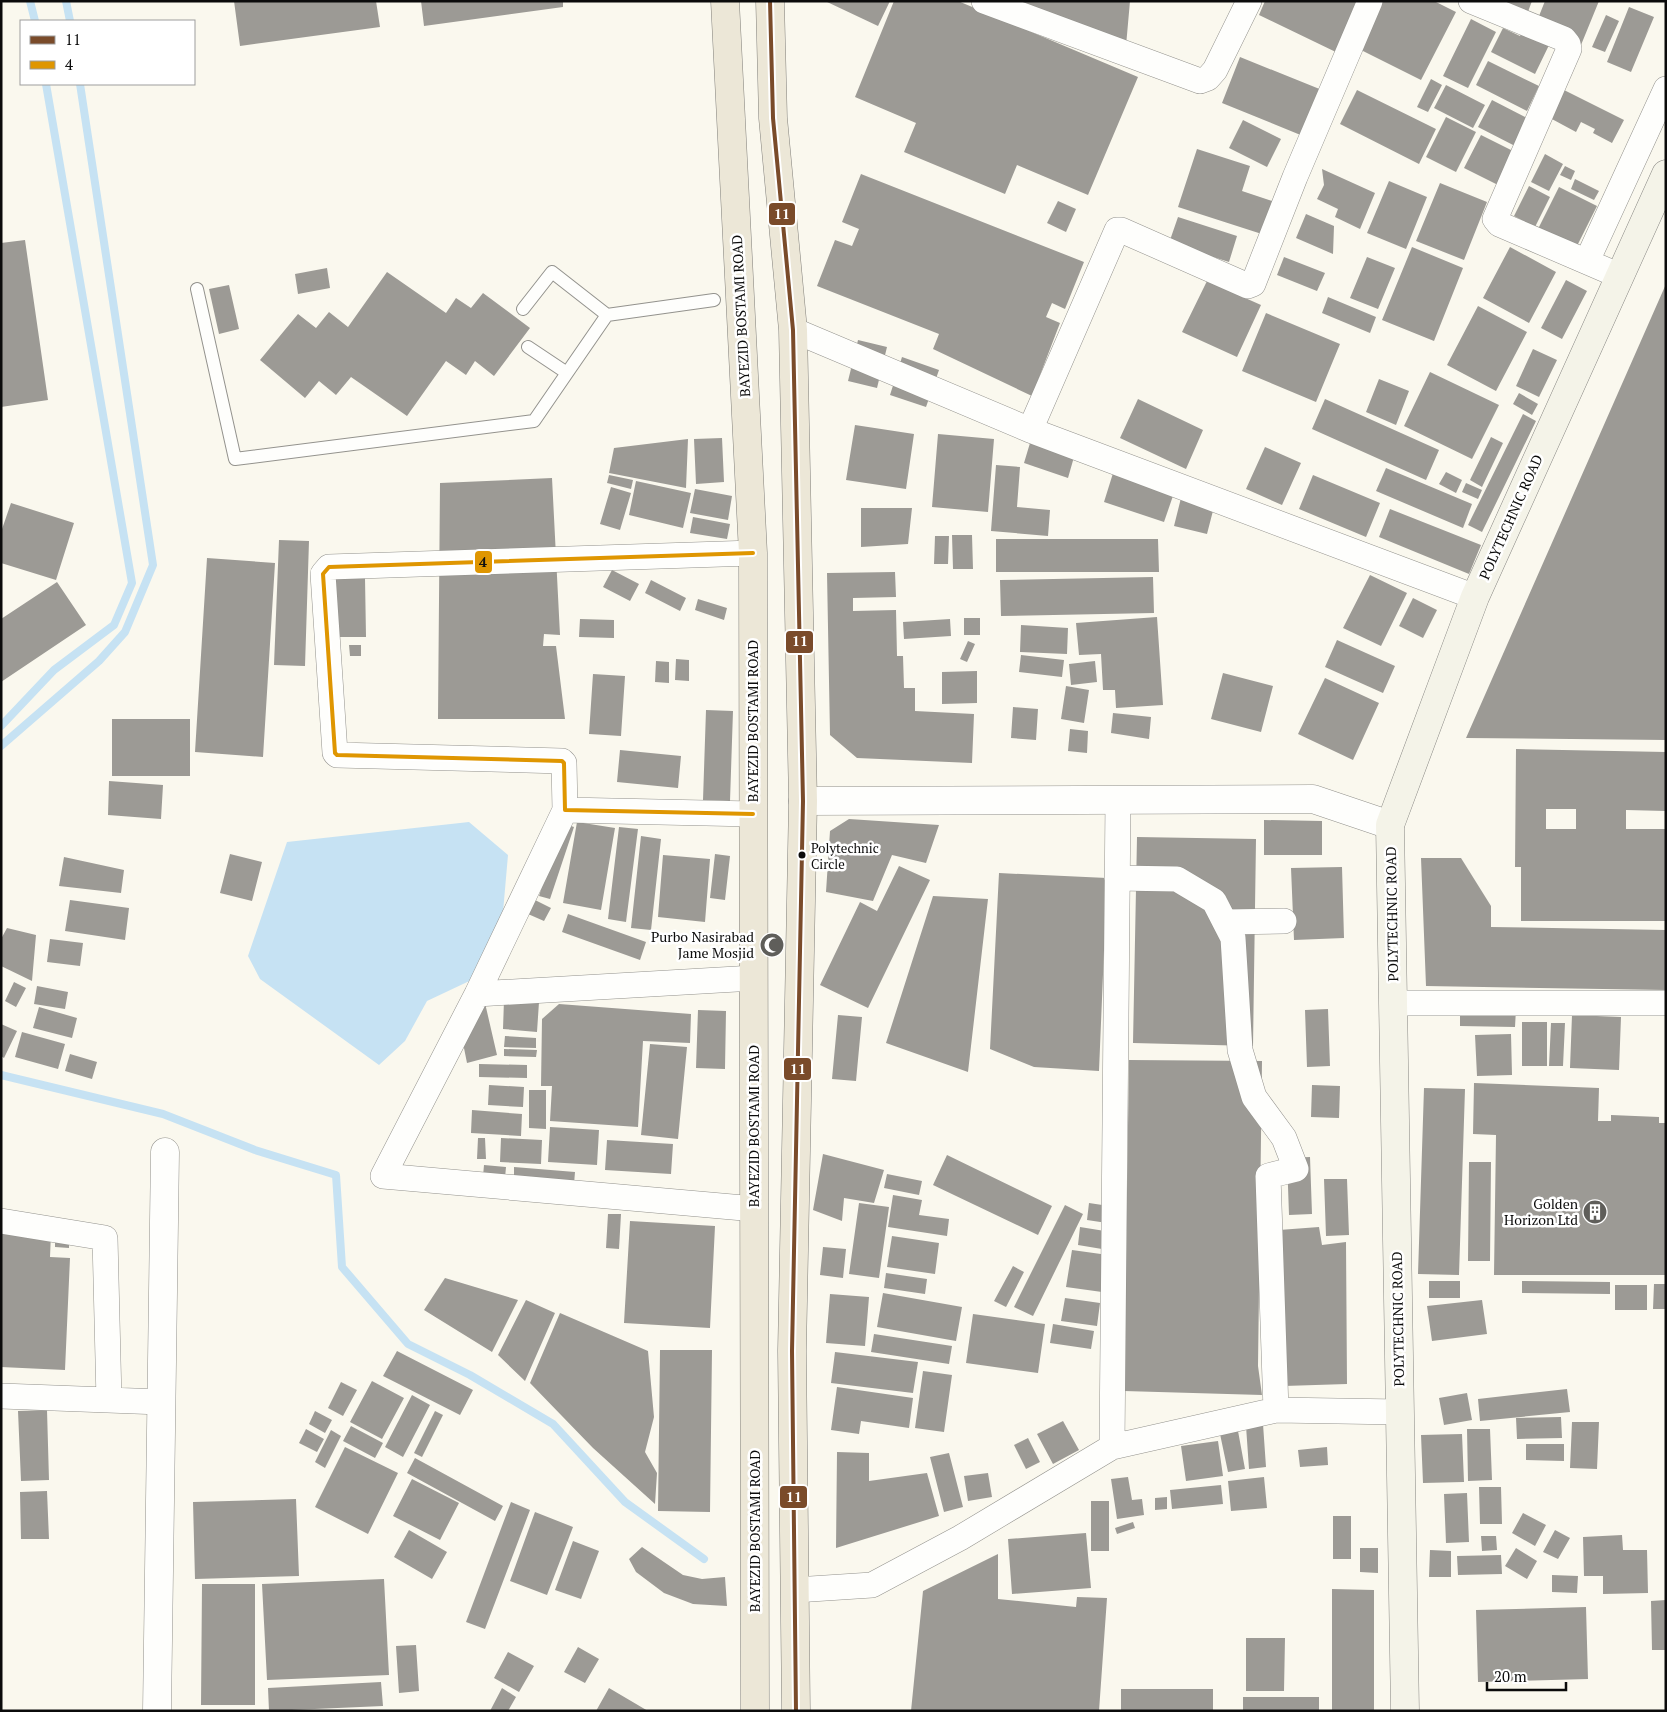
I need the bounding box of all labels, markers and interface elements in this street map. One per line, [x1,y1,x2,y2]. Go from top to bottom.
legend [20,20,195,85]
text: 11 [65,29,81,49]
text: 4 [65,54,73,74]
line badge: 11 [768,202,796,226]
text: 11 [774,204,790,223]
street label: BAYEZID BOSTAMI ROAD [727,234,754,398]
street label: POLYTECHNIC ROAD [1474,451,1547,582]
line badge: 4 [474,550,493,574]
text: 4 [479,552,487,571]
line badge: 11 [785,630,814,654]
text: 11 [792,631,808,650]
street label: BAYEZID BOSTAMI ROAD [743,640,762,802]
place label: Polytechnic Circle [811,839,879,873]
street label: POLYTECHNIC ROAD [1381,846,1402,982]
marker: Polytechnic Circle [797,850,807,860]
place label: Purbo Nasirabad Jame Mosjid [651,927,754,962]
mosque icon: Purbo Nasirabad Jame Mosjid [759,932,785,958]
street label: BAYEZID BOSTAMI ROAD [744,1045,763,1207]
line badge: 11 [783,1057,812,1081]
text: 11 [790,1059,806,1078]
place label: Golden Horizon Ltd [1504,1194,1579,1229]
building icon: Golden Horizon Ltd [1582,1199,1608,1225]
street label: POLYTECHNIC ROAD [1387,1251,1408,1387]
street label: BAYEZID BOSTAMI ROAD [745,1450,764,1612]
line badge: 11 [779,1485,808,1509]
text: 11 [786,1487,802,1506]
scale bar [1487,1660,1566,1692]
text: 20 m [1494,1666,1527,1686]

